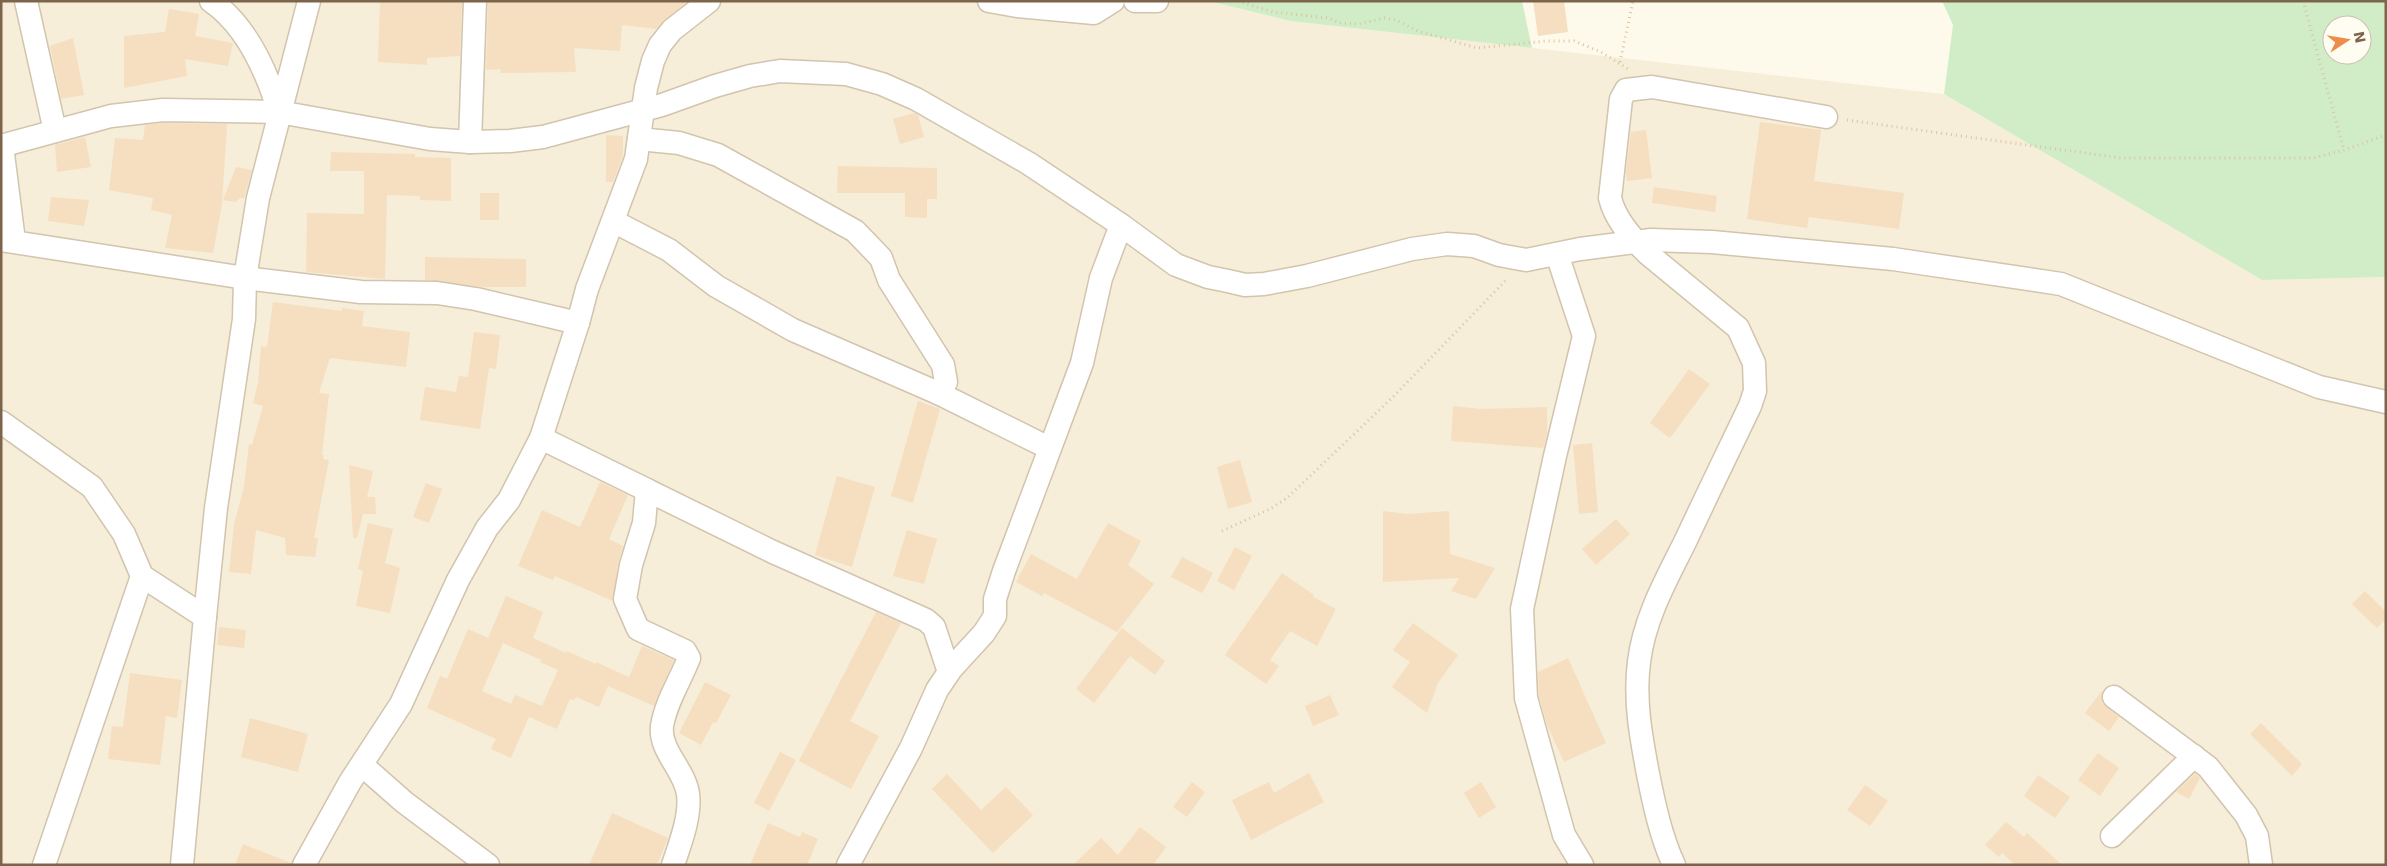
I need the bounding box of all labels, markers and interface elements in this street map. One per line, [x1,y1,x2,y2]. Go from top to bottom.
north arrow [2322,15,2372,65]
text: N [2351,30,2369,45]

